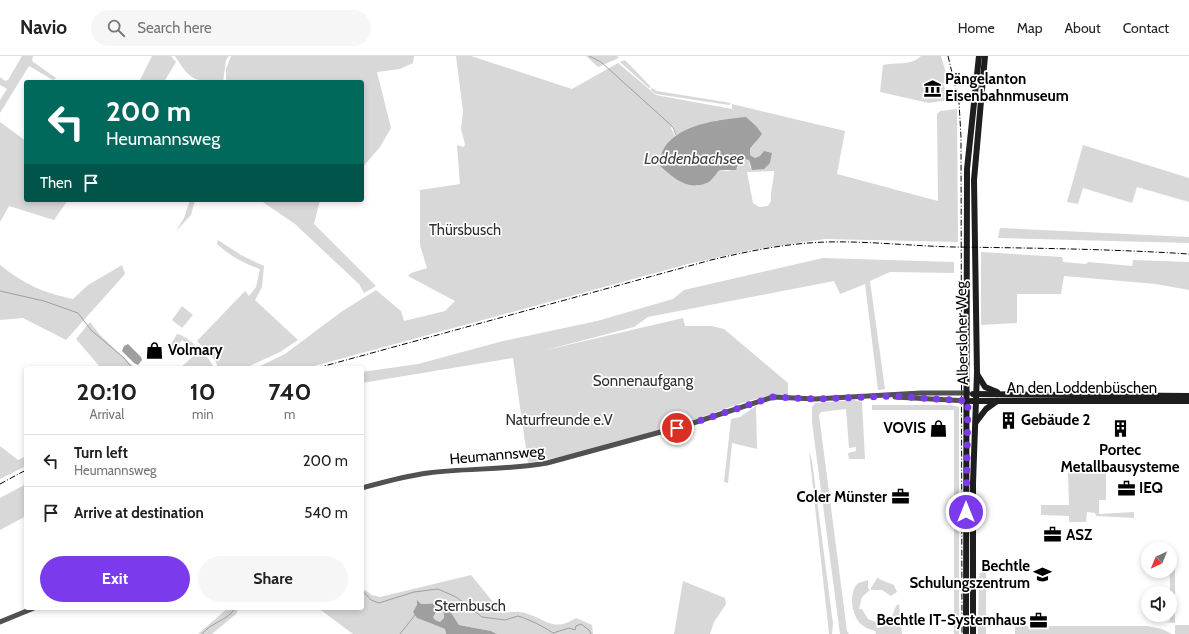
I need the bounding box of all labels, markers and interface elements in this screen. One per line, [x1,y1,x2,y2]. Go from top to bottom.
search box [91,10,371,46]
text: Navio [20,16,67,39]
icon: search [105,17,127,39]
text: Search here [137,19,212,37]
text: Home [958,19,995,37]
text: Map [1017,19,1042,37]
text: About [1064,19,1101,37]
text: Contact [1123,19,1169,37]
place label: Pängelanton Eisenbahnmuseum [945,70,1069,105]
museum icon: Pängelanton Eisenbahnmuseum [922,78,942,98]
text: 200 m [106,94,191,128]
icon: left [40,96,92,148]
text: Heumannsweg [106,128,220,150]
water label: Loddenbachsee [644,149,744,168]
icon: arrive [80,172,102,194]
text: Then [40,174,72,192]
park label: Thürsbusch [429,221,501,239]
street label: Albersloher Weg [952,280,972,385]
shop icon: Volmary [145,340,165,360]
place label: Volmary [168,341,223,359]
park label: Sonnenaufgang [593,372,694,390]
text: 20:10 [77,377,137,406]
text: 10 [190,377,216,406]
text: 740 [268,377,311,406]
street label: An den Loddenbüschen [1007,379,1157,397]
text: Arrival [90,406,124,422]
text: min [192,406,213,422]
text: m [284,406,295,422]
building icon: Gebäude 2 [998,410,1018,430]
park label: Naturfreunde e.V [505,411,613,429]
pin [660,411,694,445]
place label: Gebäude 2 [1021,411,1091,429]
icon: arrive [666,417,688,439]
shop icon: VOVIS [929,418,949,438]
place label: VOVIS [883,419,926,437]
building icon: Portec Metallbausysteme [1110,419,1130,439]
place label: Portec Metallbausysteme [1060,441,1180,476]
street label: Heumannsweg [449,442,546,468]
text: Turn left [74,444,128,462]
icon: left [40,450,62,472]
text: 200 m [303,452,348,470]
text: Heumannsweg [74,462,157,478]
office icon: IEQ [1116,478,1136,498]
place label: IEQ [1139,479,1163,497]
office icon: Coler Münster [890,487,910,507]
place label: Coler Münster [796,488,887,506]
position arrow [945,491,987,533]
icon: arrive [40,502,62,524]
text: Arrive at destination [74,504,204,522]
text: 540 m [304,504,348,522]
office icon: ASZ [1043,525,1063,545]
place label: ASZ [1066,526,1093,544]
north arrow [1141,542,1177,578]
map controls [1141,542,1177,622]
button: Exit [40,556,190,602]
button: Share [198,556,348,602]
place label: Bechtle Schulungszentrum [909,557,1030,592]
school or university icon: Bechtle Schulungszentrum [1033,565,1053,585]
button: sound [1141,586,1177,622]
park label: Sternbusch [434,597,506,615]
office icon: Bechtle IT-Systemhaus [1029,610,1049,630]
place label: Bechtle IT-Systemhaus [876,611,1026,629]

